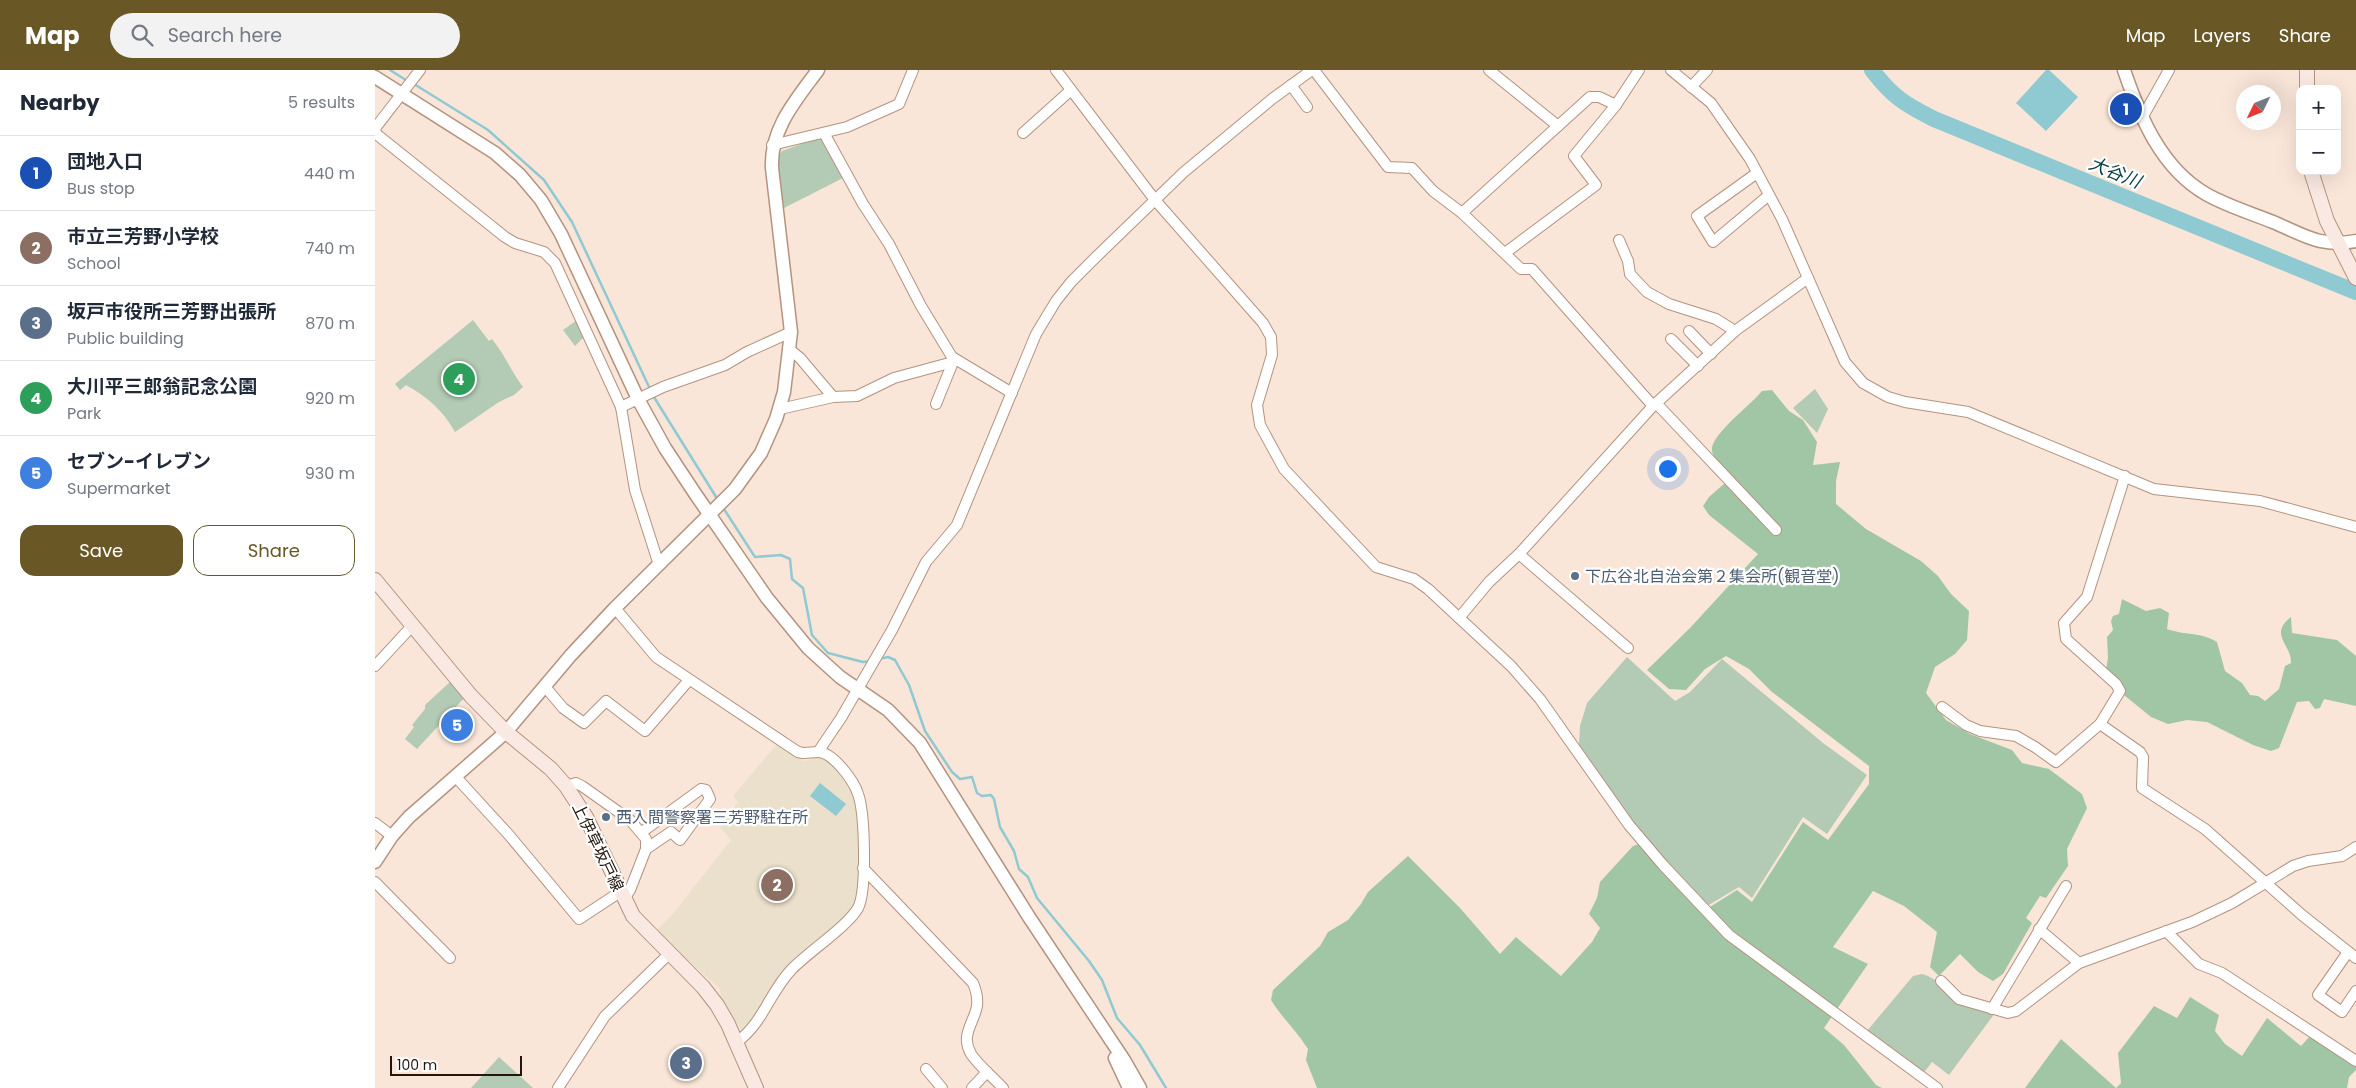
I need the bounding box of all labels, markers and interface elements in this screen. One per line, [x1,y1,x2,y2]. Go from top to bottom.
search box [110,13,460,58]
text: Map [25,19,80,52]
icon: search [128,21,156,49]
text: Search here [168,22,282,49]
text: Map [2126,23,2166,48]
text: Layers [2194,23,2251,48]
text: Share [2279,23,2331,48]
north arrow [2236,85,2281,130]
map controls [2296,85,2341,175]
button: + [2296,85,2341,130]
text: Nearby [20,88,100,117]
pin: 1 [2110,90,2142,128]
text: 5 results [288,91,355,114]
button: − [2296,130,2341,175]
text: 団地入口 [67,148,143,175]
water label: 大谷川 [2085,150,2147,194]
text: 1 [33,162,39,185]
text: 440 m [304,162,355,185]
text: Bus stop [67,177,135,200]
text: 市立三芳野小学校 [67,223,219,250]
text: 2 [31,237,41,260]
text: 740 m [305,237,355,260]
text: School [67,252,121,275]
text: 坂戸市役所三芳野出張所 [67,298,276,325]
text: 3 [31,312,41,335]
text: 870 m [305,312,355,335]
text: Public building [67,327,184,350]
pin: 4 [443,360,475,398]
text: 大川平三郎翁記念公園 [67,373,257,400]
text: 4 [31,387,41,410]
text: 920 m [305,387,355,410]
text: Park [67,402,101,425]
text: セブン-イレブン [67,448,211,475]
your location [1655,456,1681,482]
text: 5 [31,462,41,485]
text: 930 m [305,462,355,485]
text: Supermarket [67,477,171,500]
button: Save [20,525,183,576]
button: Share [193,525,355,576]
place label: 下広谷北自治会第２集会所(観音堂) [1585,565,1840,588]
marker: 下広谷北自治会第２集会所(観音堂) [1569,570,1581,582]
pin: 5 [441,706,473,744]
street label: 上伊草坂戸線 [567,799,629,895]
place label: 西入間警察署三芳野駐在所 [616,806,808,829]
marker: 西入間警察署三芳野駐在所 [600,811,612,823]
pin: 2 [761,866,793,904]
pin: 3 [670,1044,702,1082]
scale bar [390,1053,523,1076]
text: 100 m [397,1055,437,1075]

